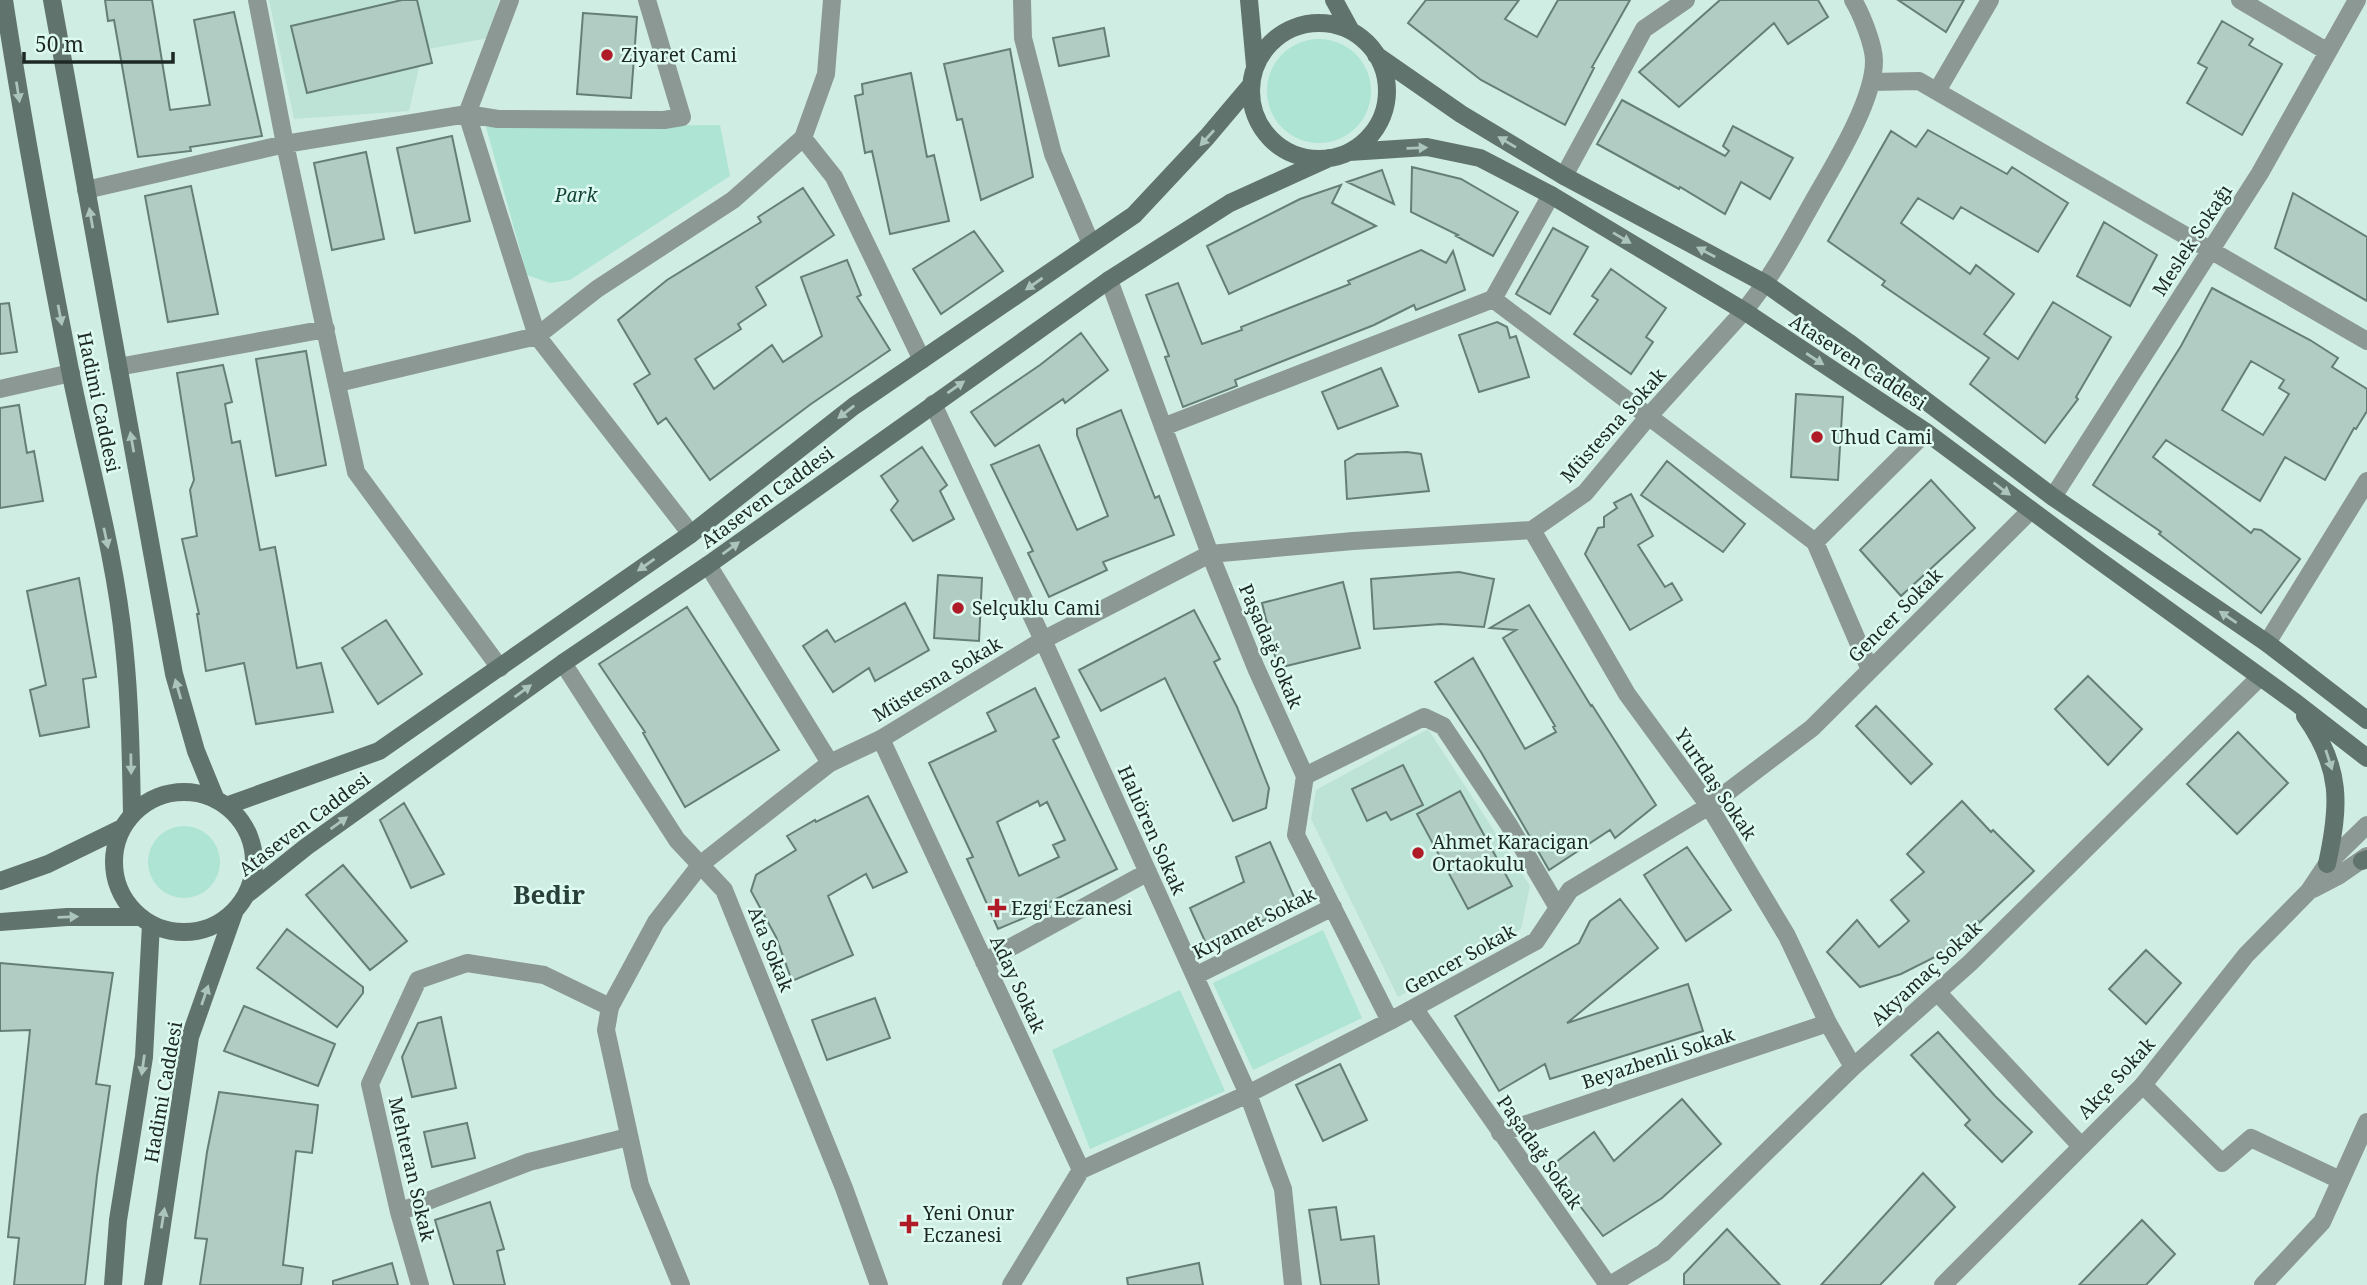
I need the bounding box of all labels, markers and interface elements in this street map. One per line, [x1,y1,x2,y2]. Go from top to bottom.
scale bar [24,21,173,65]
text: 50 m [35,30,84,58]
place label: Ziyaret Cami [621,42,737,68]
marker: Ziyaret Cami [599,47,615,63]
one-way arrow [13,81,24,103]
one-way arrow [1199,129,1215,146]
one-way arrow [1497,135,1516,148]
one-way arrow [1406,143,1428,154]
street label: Meslek Sokağı [2146,179,2238,301]
park label: Park [554,182,598,208]
one-way arrow [85,207,96,229]
one-way arrow [1613,232,1632,245]
one-way arrow [1696,246,1716,258]
one-way arrow [1024,277,1044,290]
one-way arrow [55,304,66,326]
street label: Ataseven Caddesi [1785,308,1931,416]
street label: Hadimi Caddesi [71,329,127,475]
one-way arrow [1806,352,1825,365]
street label: Müstesna Sokak [1554,361,1672,488]
one-way arrow [947,380,965,394]
one-way arrow [837,405,855,419]
place label: Uhud Cami [1831,424,1932,450]
marker: Uhud Cami [1809,429,1825,445]
one-way arrow [126,431,137,453]
street label: Ataseven Caddesi [695,440,839,554]
one-way arrow [1993,481,2011,495]
one-way arrow [100,527,111,549]
one-way arrow [722,541,740,555]
one-way arrow [637,558,655,572]
street label: Gencer Sokak [1842,561,1949,668]
street label: Paşadağ Sokak [1233,580,1309,713]
place label: Selçuklu Cami [972,595,1100,621]
marker: Selçuklu Cami [950,600,966,616]
one-way arrow [2219,610,2237,624]
street label: Müstesna Sokak [868,630,1007,728]
one-way arrow [173,679,183,700]
one-way arrow [514,684,533,698]
street label: Yurtdaş Sokak [1668,722,1764,846]
one-way arrow [2324,750,2334,771]
one-way arrow [125,753,136,775]
street label: Halıören Sokak [1112,761,1193,900]
street label: Ataseven Caddesi [233,766,375,882]
one-way arrow [329,816,348,830]
place label: Ahmet Karacigan Ortaokulu [1432,829,1589,877]
marker: Ahmet Karacigan Ortaokulu [1410,845,1426,861]
district label: Bedir [513,876,585,912]
street label: Kıyamet Sokak [1188,880,1321,965]
place label: Ezgi Eczanesi [1011,895,1132,921]
marker: Ezgi Eczanesi [989,900,1005,916]
street label: Ata Sokak [742,902,800,996]
one-way arrow [57,912,79,923]
street label: Akyamaç Sokak [1865,914,1988,1031]
street label: Gencer Sokak [1400,917,1521,1000]
street label: Aday Sokak [984,931,1052,1038]
one-way arrow [200,984,211,1005]
street label: Hadimi Caddesi [138,1019,188,1165]
street label: Beyazbenli Sokak [1578,1021,1738,1095]
street label: Akçe Sokak [2071,1031,2161,1124]
one-way arrow [137,1054,148,1076]
street label: Paşadağ Sokak [1491,1090,1589,1215]
street label: Mehteran Sokak [383,1094,441,1245]
place label: Yeni Onur Eczanesi [922,1200,1014,1248]
one-way arrow [158,1206,169,1228]
marker: Yeni Onur Eczanesi [901,1216,917,1232]

